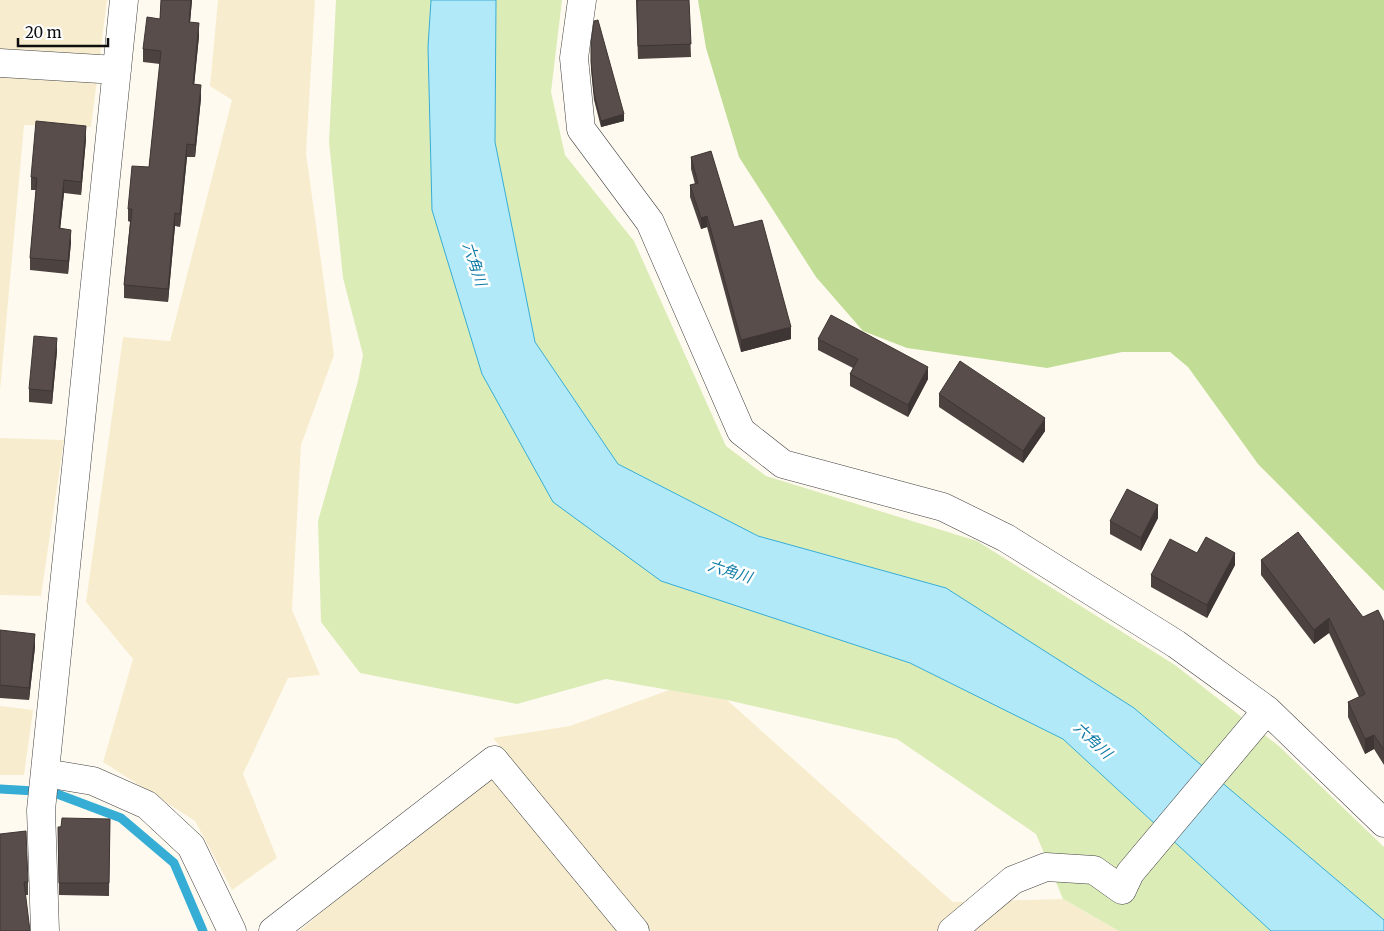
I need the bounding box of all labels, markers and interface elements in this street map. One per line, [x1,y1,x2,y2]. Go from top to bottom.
scale bar [18,15,108,47]
text: 20 m [25,23,62,42]
water label: 六角川 [459,240,492,290]
water label: 六角川 [706,555,756,587]
water label: 六角川 [1070,718,1117,764]

